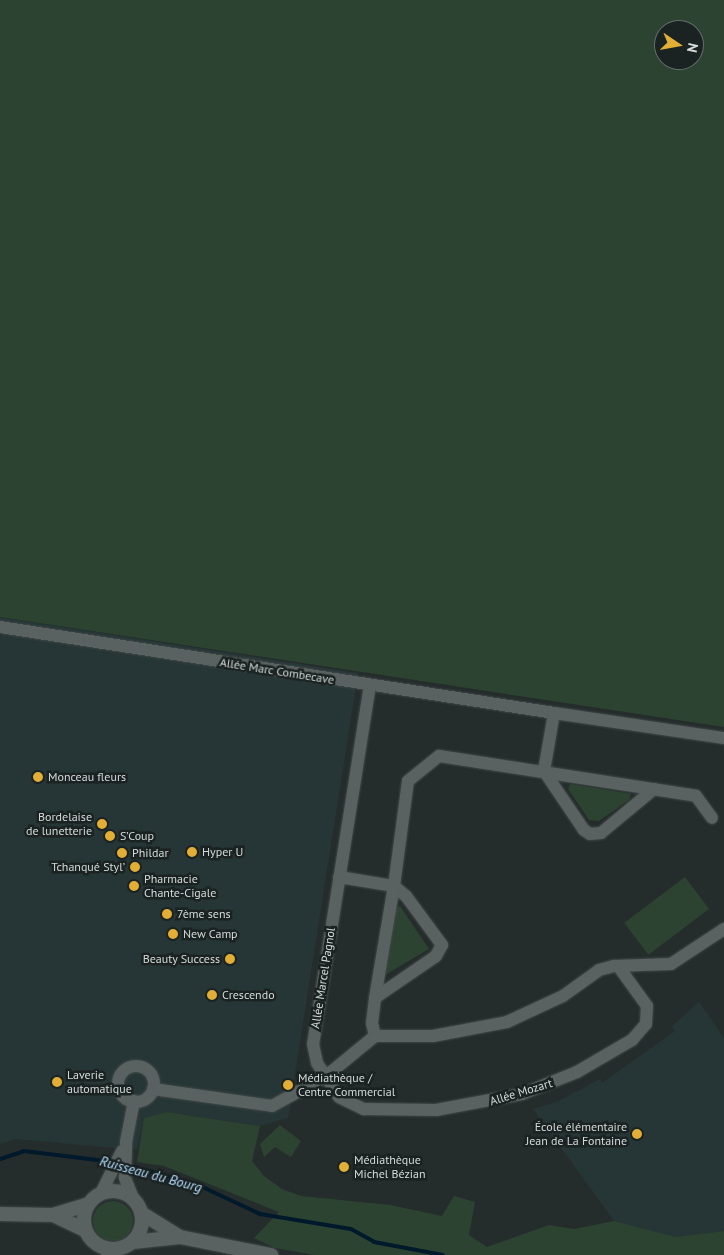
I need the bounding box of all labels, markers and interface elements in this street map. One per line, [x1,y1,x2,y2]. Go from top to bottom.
north arrow [654,20,704,70]
text: N [683,42,702,54]
street label: Allée Marc Combecave [219,655,335,687]
place label: Monceau fleurs [48,770,126,784]
marker: Monceau fleurs [32,771,44,783]
place label: Bordelaise de lunetterie [26,810,92,838]
marker: Bordelaise de lunetterie [96,818,108,830]
place label: S’Coup [120,829,154,843]
marker: S’Coup [104,830,116,842]
place label: Hyper U [202,845,243,859]
place label: Phildar [132,846,168,860]
marker: Hyper U [186,846,198,858]
marker: Phildar [116,847,128,859]
place label: Tchanqué Styl’ [51,860,125,874]
marker: Tchanqué Styl’ [129,861,141,873]
place label: Pharmacie Chante-Cigale [144,872,216,900]
marker: Pharmacie Chante-Cigale [128,880,140,892]
place label: 7ème sens [177,907,231,921]
marker: 7ème sens [161,908,173,920]
place label: New Camp [183,927,238,941]
street label: Allée Marcel Pagnol [308,927,338,1029]
marker: New Camp [167,928,179,940]
place label: Beauty Success [142,952,220,966]
marker: Beauty Success [224,953,236,965]
place label: Crescendo [222,988,275,1002]
marker: Crescendo [206,989,218,1001]
place label: Laverie automatique [67,1068,132,1096]
place label: Médiathèque / Centre Commercial [298,1071,395,1099]
marker: Laverie automatique [51,1076,63,1088]
street label: Allée Mozart [488,1076,554,1108]
marker: Médiathèque / Centre Commercial [282,1079,294,1091]
place label: École élémentaire Jean de La Fontaine [526,1120,627,1148]
marker: École élémentaire Jean de La Fontaine [631,1128,643,1140]
water label: Ruisseau du Bourg [98,1152,204,1196]
place label: Médiathèque Michel Bézian [354,1153,426,1181]
marker: Médiathèque Michel Bézian [338,1161,350,1173]

